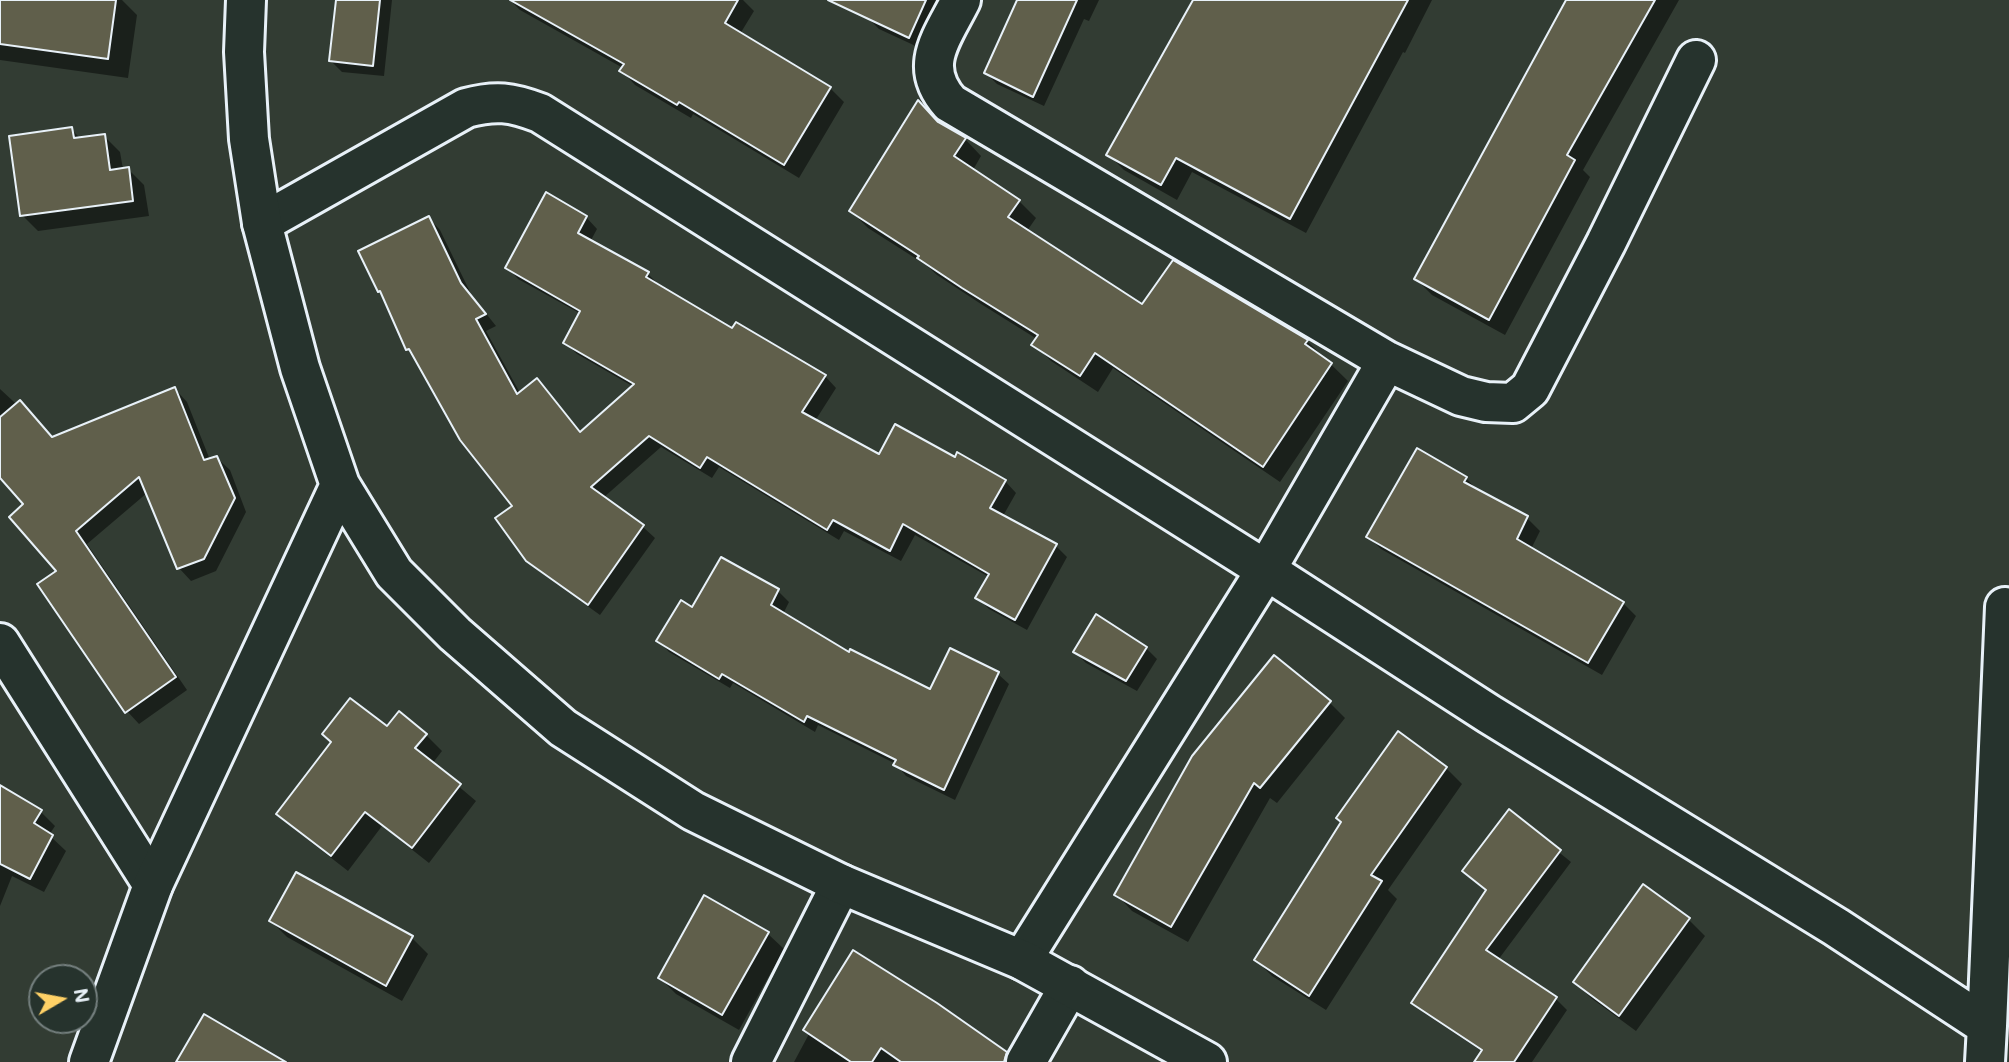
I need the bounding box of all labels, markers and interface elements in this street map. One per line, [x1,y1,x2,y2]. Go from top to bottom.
north arrow [28,964,98,1034]
text: N [69,986,96,1005]

